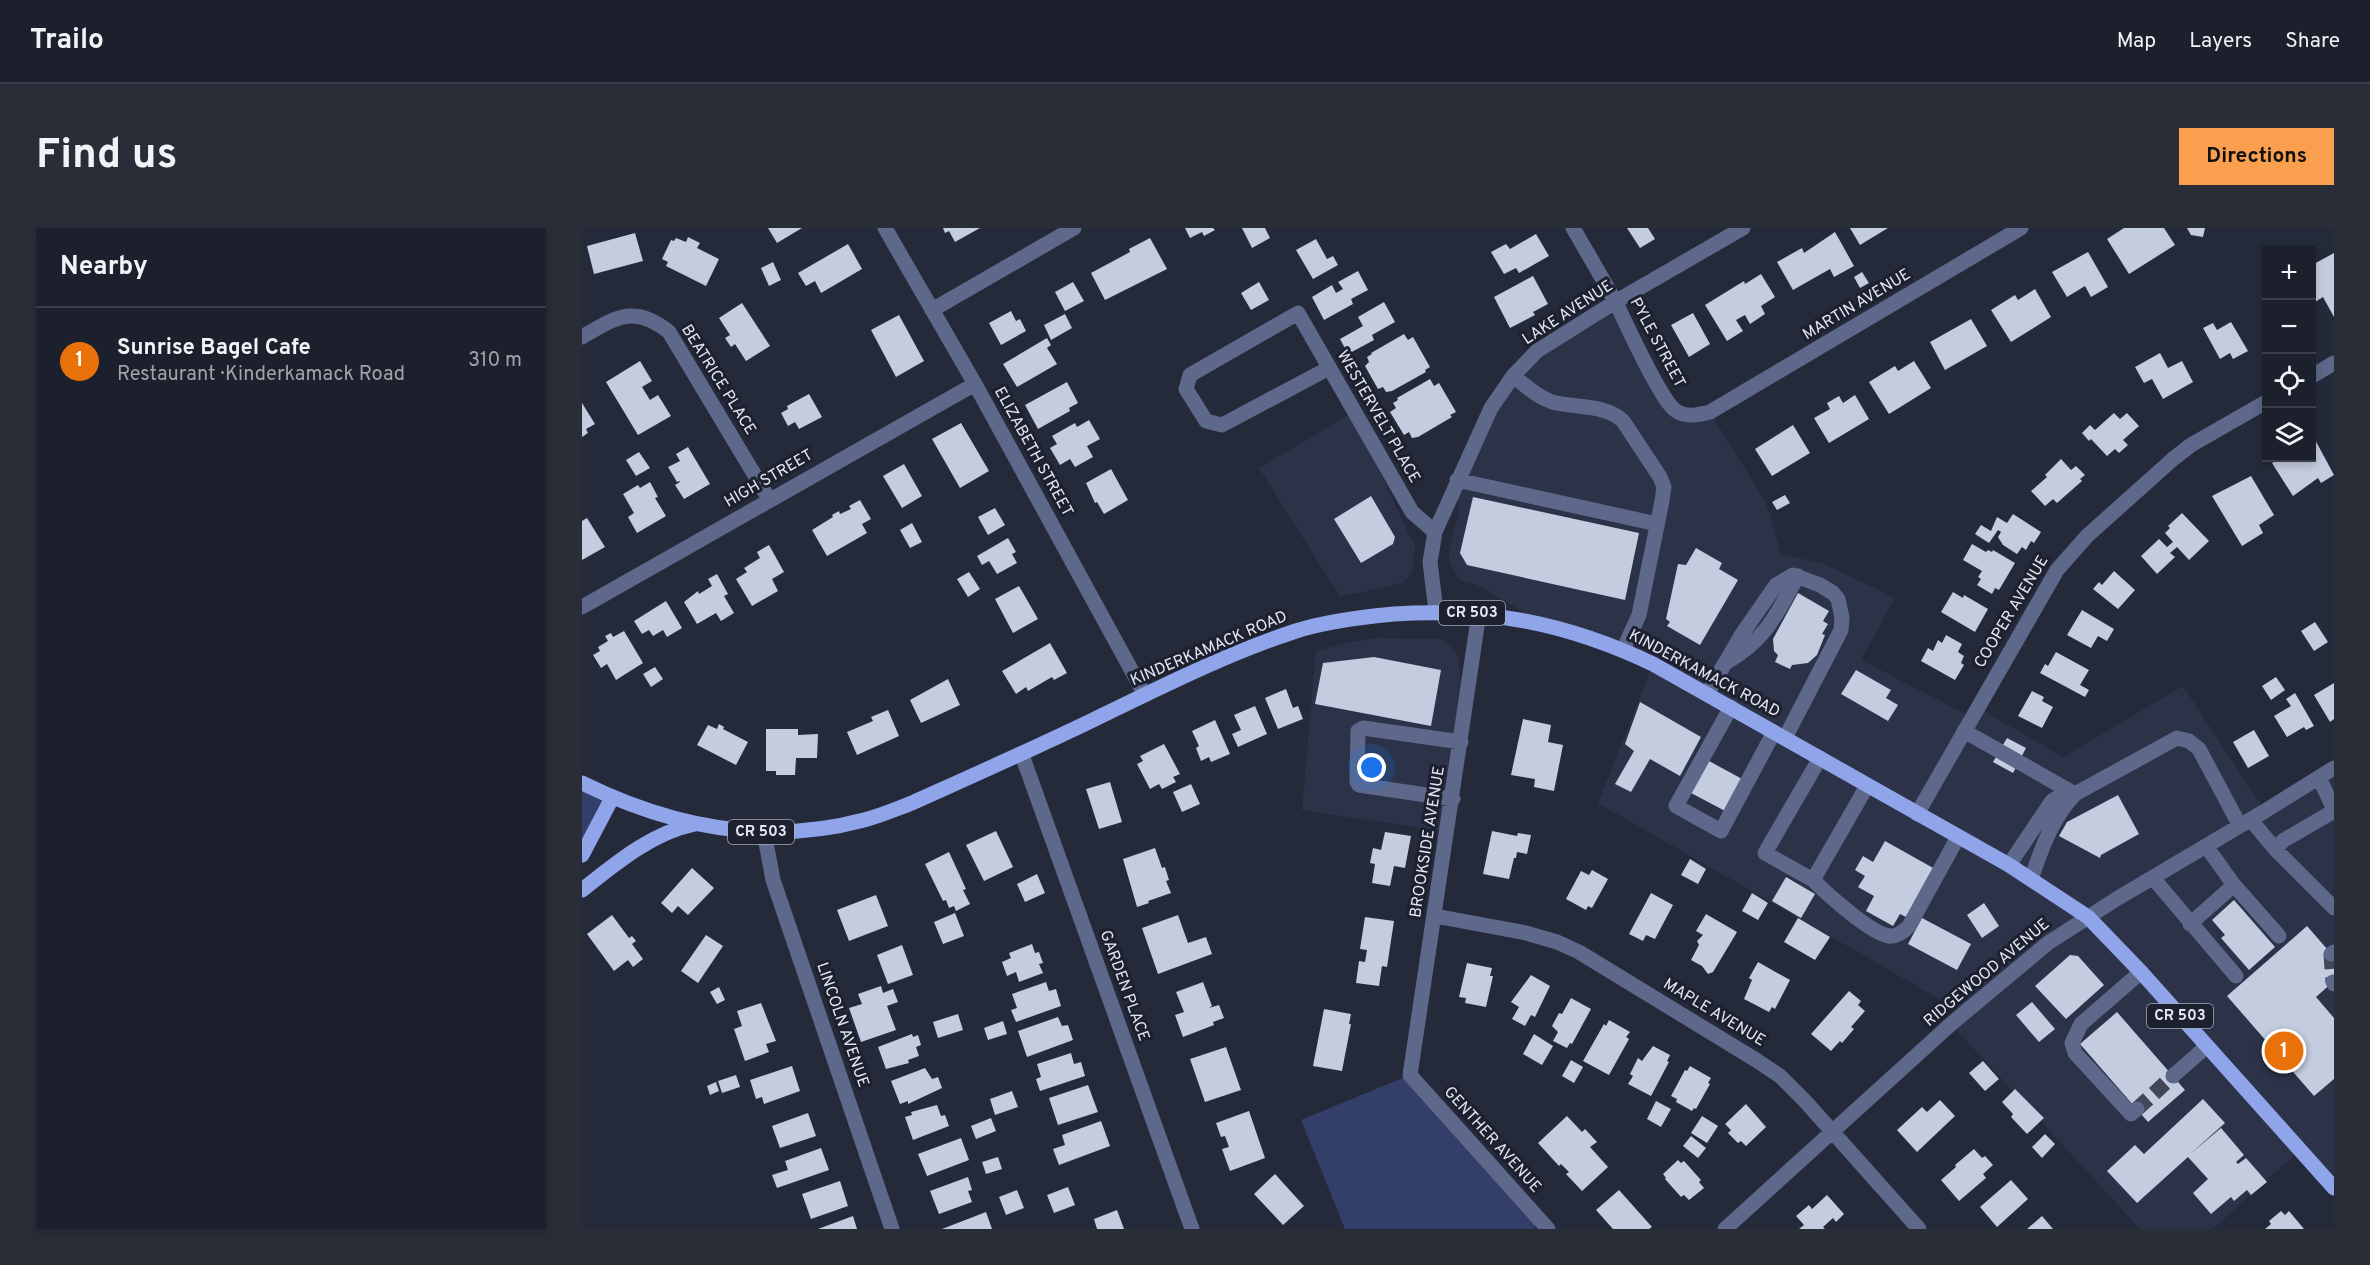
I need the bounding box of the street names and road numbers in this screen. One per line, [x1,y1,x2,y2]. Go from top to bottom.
street label: MARTIN AVENUE [1799,265,1915,345]
street label: LAKE AVENUE [1519,276,1617,350]
street label: PYLE STREET [1625,294,1689,392]
street label: BEATRICE PLACE [676,321,760,439]
street label: WESTERVELT PLACE [1332,347,1424,487]
street label: ELIZABETH STREET [989,384,1077,520]
street label: HIGH STREET [721,446,817,512]
street label: COOPER AVENUE [1971,552,2053,672]
road number: CR 503 [1439,601,1505,625]
street label: KINDERKAMACK ROAD [1128,607,1290,691]
street label: KINDERKAMACK ROAD [1625,626,1783,722]
street label: BROOKSIDE AVENUE [1406,765,1450,919]
road number: CR 503 [728,820,794,844]
street label: RIDGEWOOD AVENUE [1920,914,2054,1032]
street label: GARDEN PLACE [1095,928,1153,1044]
street label: LINCOLN AVENUE [811,960,873,1090]
street label: MAPLE AVENUE [1659,975,1769,1051]
road number: CR 503 [2147,1004,2213,1028]
street label: GENTHER AVENUE [1439,1083,1545,1197]

